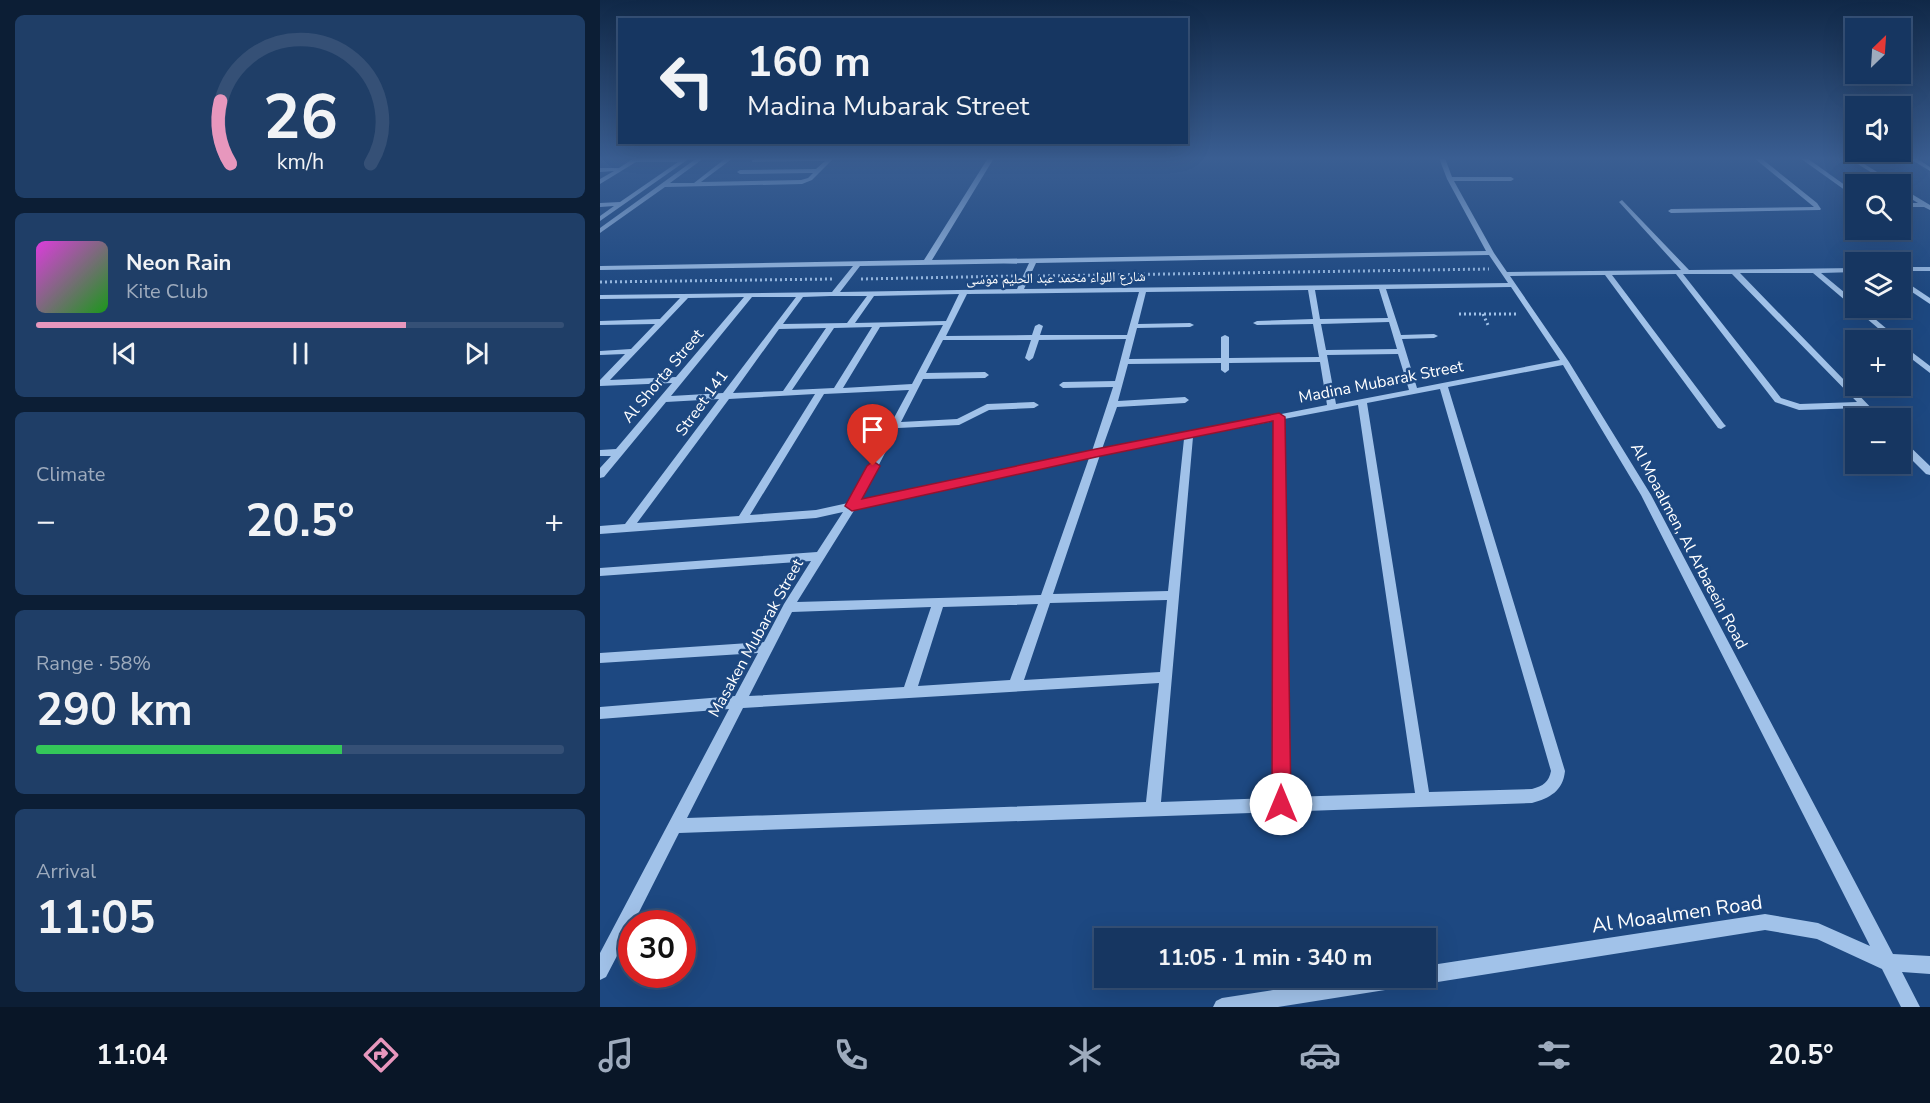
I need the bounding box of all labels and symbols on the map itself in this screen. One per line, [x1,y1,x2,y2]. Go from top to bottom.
north arrow [1845,18,1911,84]
street label: شارع اللواء محمد عبد الحليم موسى [966,267,1146,289]
street label: Al Shorta Street [617,324,709,428]
street label: Madina Mubarak Street [1297,355,1466,409]
street label: Street 141 [671,366,733,440]
pin [847,404,898,466]
street label: Al Moaalmen, Al Arbaeein Road [1625,439,1753,653]
street label: Masaken Mubarak Street [703,554,809,721]
position arrow [1249,772,1313,836]
street label: Al Moaalmen Road [1590,889,1764,939]
speed limit sign: 30 [618,910,696,988]

